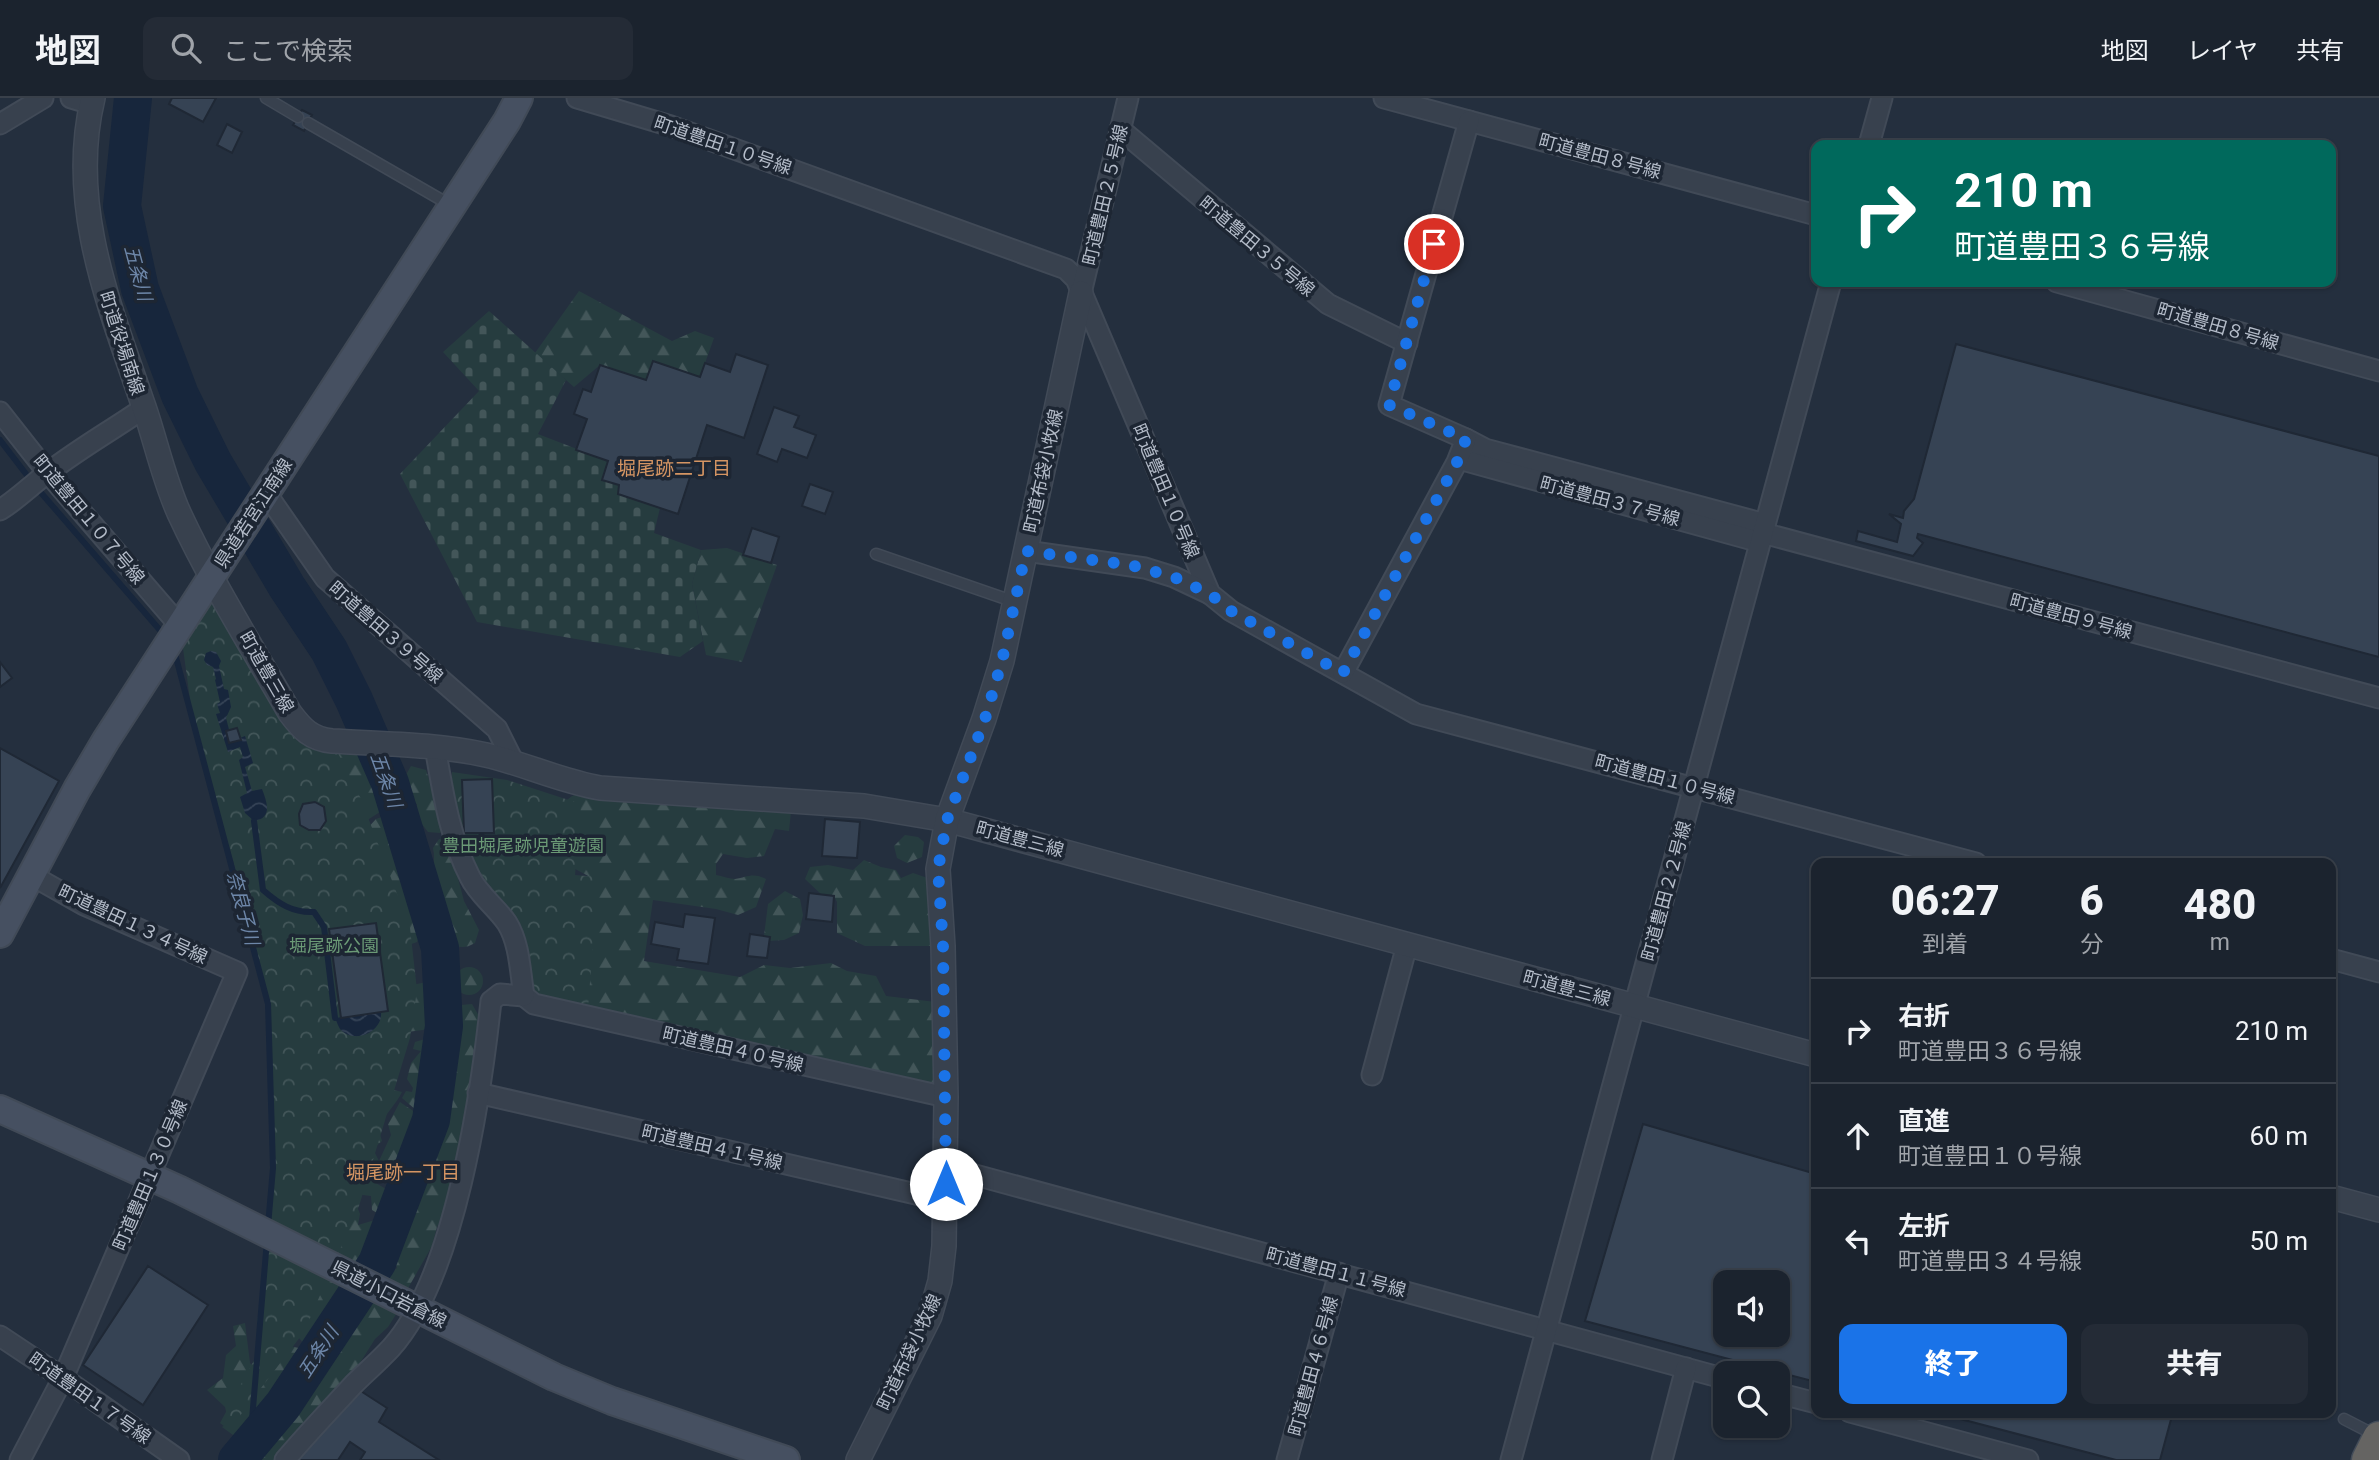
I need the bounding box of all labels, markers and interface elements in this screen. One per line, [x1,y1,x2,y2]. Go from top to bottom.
search box [143,17,633,80]
icon: search [167,29,205,67]
text: 地図 [35,31,101,70]
text: ここで検索 [223,36,353,66]
text: 地図 [2101,37,2149,65]
text: レイヤ [2187,37,2258,65]
text: 共有 [2296,37,2344,65]
street label: 町道豊田１０号線 [652,112,794,178]
street label: 町道豊田２５号線 [1079,122,1131,268]
street label: 町道豊田８号線 [1536,130,1664,182]
text: 210 m [1954,162,2093,219]
icon: right [1839,168,1930,259]
street label: 町道豊田３５号線 [1195,192,1319,300]
pin [1404,214,1464,274]
icon: arrive [1415,225,1453,263]
text: 町道豊田３６号線 [1954,228,2210,266]
water label: 五条川 [120,242,157,305]
street label: 町道役場南線 [95,288,149,398]
street label: 町道豊田８号線 [2155,299,2281,353]
street label: 町道布袋小牧線 [1020,407,1066,535]
street label: 町道豊田１０号線 [1128,421,1204,561]
street label: 町道豊田１０７号線 [29,450,149,588]
street label: 県道若宮江南線 [210,454,296,572]
district label: 堀尾跡二丁目 [617,457,731,480]
street label: 町道豊田３７号線 [1538,472,1682,530]
street label: 町道豊田３９号線 [325,577,447,687]
street label: 町道豊田９号線 [2007,590,2135,642]
street label: 町道豊三線 [235,628,299,716]
water label: 五条川 [365,749,407,813]
street label: 町道豊田１０号線 [1593,750,1737,808]
street label: 町道豊三線 [974,817,1066,861]
street label: 町道豊田２２号線 [1637,819,1695,963]
park label: 豊田堀尾跡児童遊園 [442,835,604,856]
water label: 奈良子川 [222,868,264,950]
text: 06:27 [1891,876,2000,925]
text: 6 [2080,876,2104,925]
street label: 町道豊田１３４号線 [55,880,211,968]
text: 480 [2184,880,2256,929]
text: m [2210,929,2230,956]
text: 到着 [1922,931,1968,958]
text: 分 [2080,931,2103,958]
park label: 堀尾跡公園 [289,935,379,956]
street label: 町道豊三線 [1521,966,1613,1010]
text: 右折 [1898,1001,1950,1031]
icon: right [1839,1012,1877,1050]
text: 210 m [2235,1016,2308,1046]
street label: 町道豊田４０号線 [660,1023,806,1075]
text: 町道豊田３６号線 [1898,1038,2082,1065]
street label: 町道豊田１３０号線 [109,1096,191,1254]
text: 直進 [1898,1106,1950,1136]
icon: ahead [1839,1117,1877,1155]
street label: 町道豊田４１号線 [639,1121,785,1173]
text: 60 m [2250,1121,2308,1151]
text: 町道豊田１０号線 [1898,1143,2082,1170]
position arrow [909,1147,983,1221]
district label: 堀尾跡一丁目 [346,1161,460,1184]
text: 左折 [1898,1211,1950,1241]
icon: left [1839,1222,1877,1260]
text: 50 m [2250,1226,2308,1256]
street label: 町道豊田１１号線 [1264,1243,1408,1301]
text: 町道豊田３４号線 [1898,1248,2082,1275]
street label: 県道小口岩倉線 [328,1256,450,1332]
map controls [1713,1270,1790,1438]
button: sound [1713,1270,1790,1347]
street label: 町道布袋小牧線 [873,1290,945,1414]
street label: 町道豊田４６号線 [1284,1294,1342,1438]
water label: 五条川 [293,1320,344,1382]
button: 終了 [1839,1324,2067,1404]
button: 共有 [2081,1324,2308,1404]
street label: 町道豊田１７号線 [25,1348,155,1448]
button: search [1713,1361,1790,1438]

